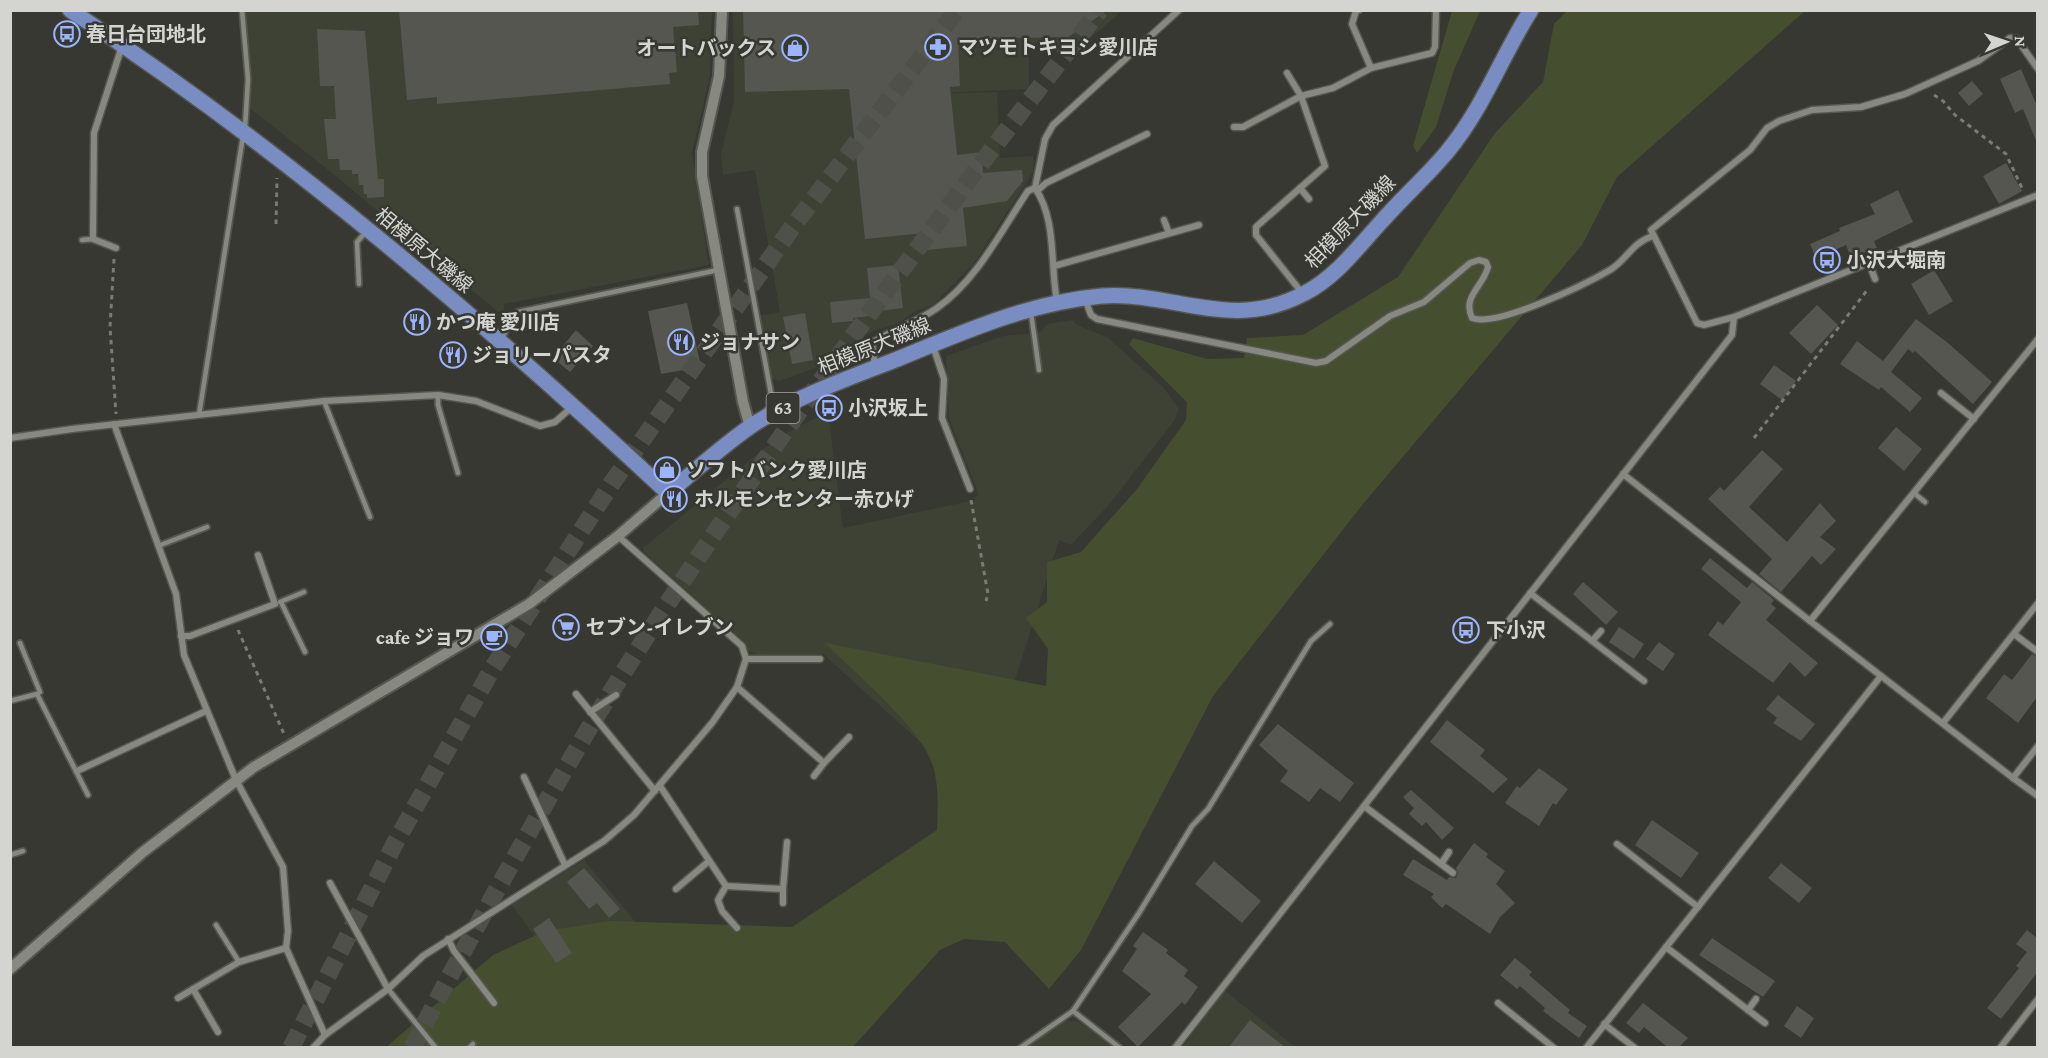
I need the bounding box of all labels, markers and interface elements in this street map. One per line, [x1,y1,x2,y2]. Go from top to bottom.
north arrow [1976,12,2036,72]
bus stop icon: 春日台団地北 [52,19,82,49]
place label: 春日台団地北 [86,23,206,45]
pharmacy icon: マツモトキヨシ愛川店 [923,32,953,62]
shop icon: オートバックス [780,33,810,63]
place label: マツモトキヨシ愛川店 [958,36,1158,58]
text: N [2012,36,2029,47]
place label: オートバックス [637,37,776,59]
street label: 相模原大磯線 [1300,171,1400,273]
street label: 相模原大磯線 [371,203,477,297]
bus stop icon: 小沢大堀南 [1812,245,1842,275]
place label: 小沢大堀南 [1846,249,1946,271]
restaurant icon: かつ庵 愛川店 [402,307,432,337]
place label: かつ庵 愛川店 [436,311,560,333]
street label: 相模原大磯線 [814,313,934,379]
restaurant icon: ジョナサン [666,327,696,357]
place label: ジョナサン [700,331,800,353]
restaurant icon: ジョリーパスタ [438,340,468,370]
place label: ジョリーパスタ [472,344,612,366]
road number: 63 [766,393,800,423]
bus stop icon: 小沢坂上 [814,393,844,423]
place label: 小沢坂上 [848,397,928,419]
shop icon: ソフトバンク愛川店 [652,455,682,485]
place label: ソフトバンク愛川店 [686,459,867,481]
restaurant icon: ホルモンセンター赤ひげ [659,484,689,514]
place label: ホルモンセンター赤ひげ [694,488,914,510]
supermarket icon: セブン-イレブン [551,612,581,642]
bus stop icon: 下小沢 [1451,615,1481,645]
place label: セブン-イレブン [586,616,734,638]
place label: 下小沢 [1486,619,1546,641]
cafe icon: cafe ジョワ [479,622,509,652]
place label: cafe ジョワ [376,626,474,648]

